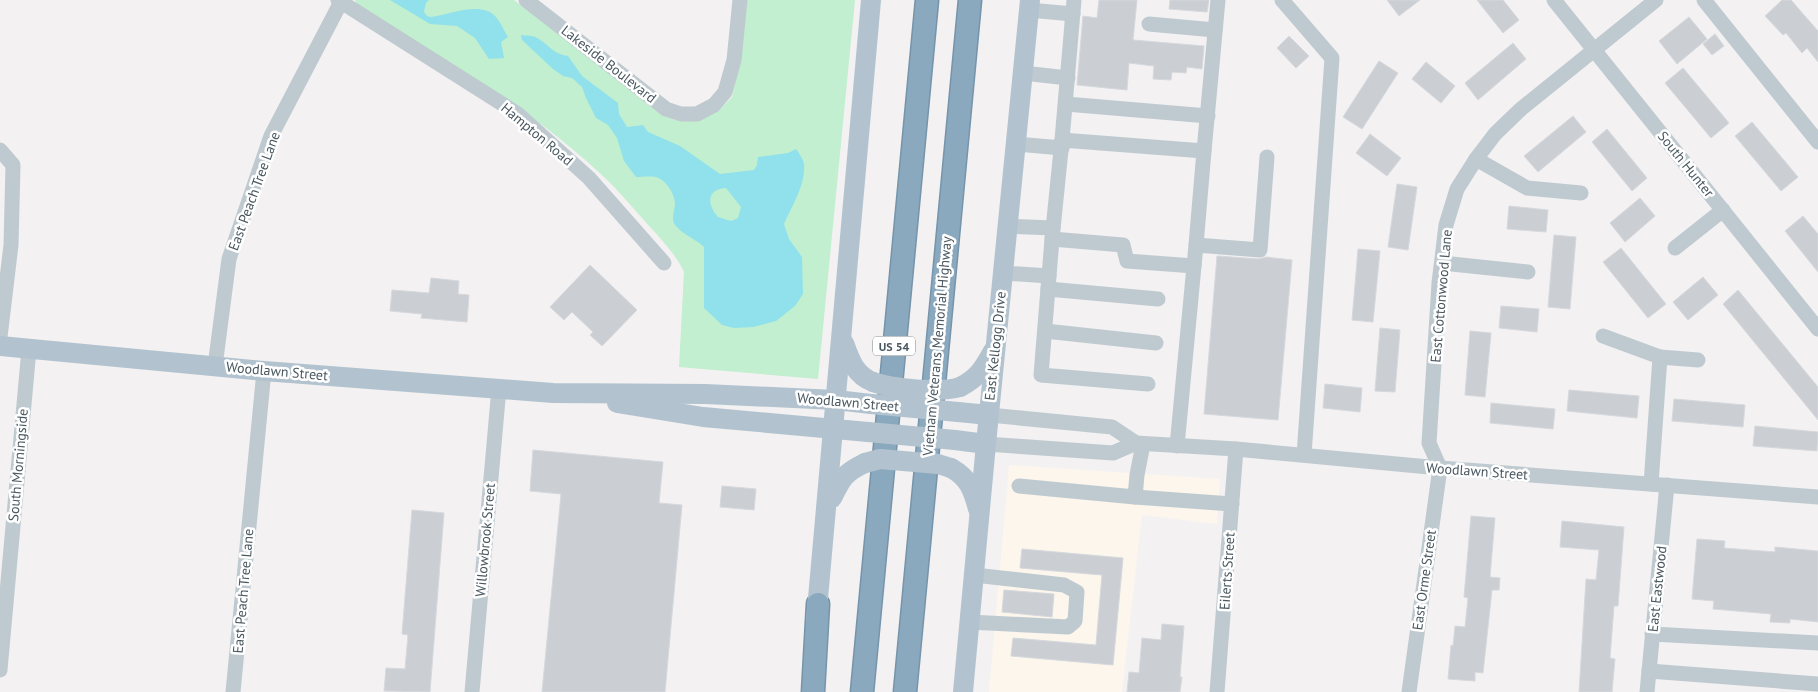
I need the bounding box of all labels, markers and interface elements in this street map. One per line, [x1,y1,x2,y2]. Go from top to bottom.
street label: Lakeside Boulevard [558,21,660,107]
street label: Hampton Road [497,99,577,169]
street label: South Hunter [1654,127,1718,201]
street label: East Peach Tree Lane [224,129,284,253]
street label: East Cottonwood Lane [1426,229,1456,363]
street label: Vietnam Veterans Memorial Highway [918,235,956,457]
street label: East Kellogg Drive [980,291,1010,401]
road number: US 54 [873,336,915,356]
street label: Woodlawn Street [225,358,329,384]
street label: Woodlawn Street [796,389,900,415]
street label: South Morningside [4,408,32,522]
street label: Woodlawn Street [1425,458,1529,484]
street label: Willowbrook Street [471,482,499,598]
street label: East Peach Tree Lane [229,528,257,654]
street label: East Orme Street [1408,528,1440,631]
street label: Eilerts Street [1215,531,1239,610]
street label: East Eastwood [1644,545,1670,633]

